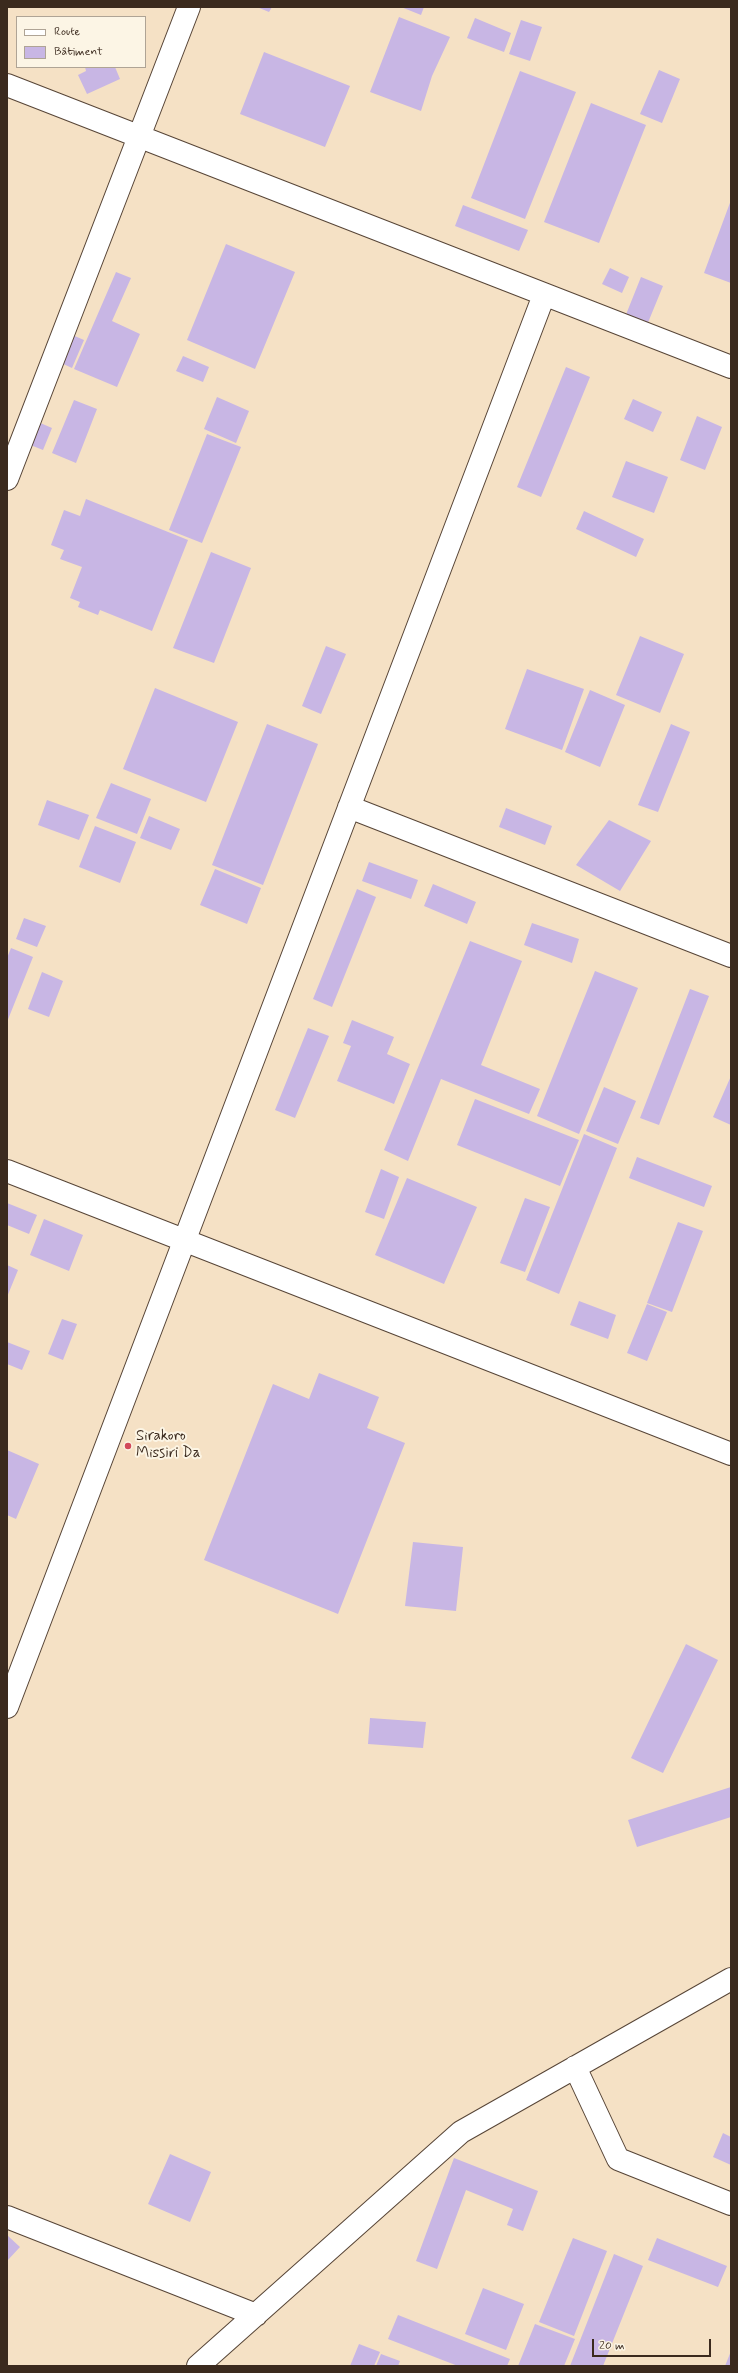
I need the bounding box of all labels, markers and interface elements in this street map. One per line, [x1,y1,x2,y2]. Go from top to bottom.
legend [16,16,146,68]
text: Route [54,24,80,40]
text: Bâtiment [54,44,103,60]
place label: Sirakoro Missiri Da [136,1428,200,1463]
marker: Sirakoro Missiri Da [123,1441,133,1451]
scale bar [594,2331,713,2357]
text: 20 m [599,2338,625,2354]

